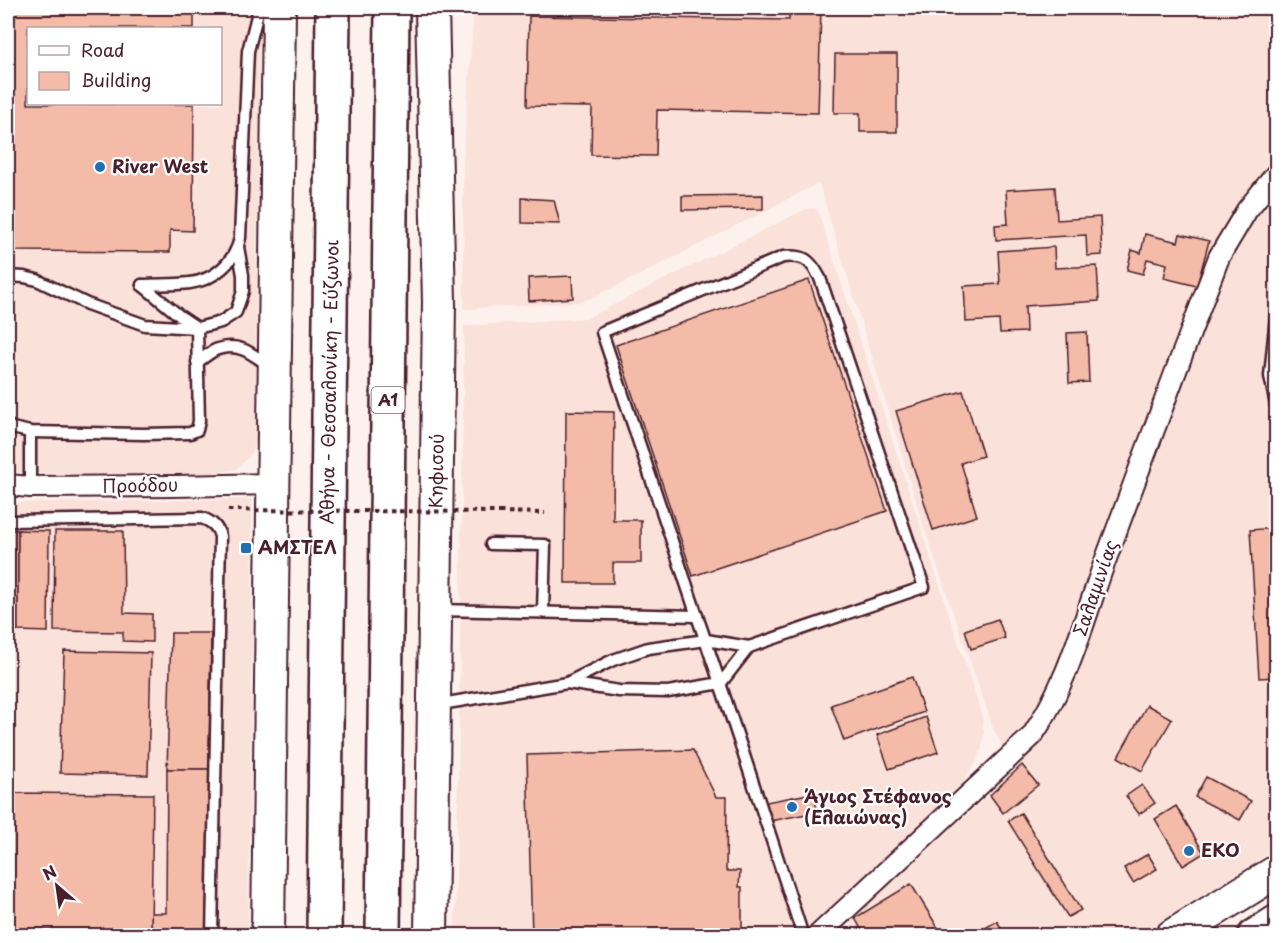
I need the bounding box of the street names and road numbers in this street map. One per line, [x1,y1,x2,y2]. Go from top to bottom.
street label: Αθήνα - Θεσσαλονίκη - Εύζωνοι [313,239,344,525]
road number: Α1 [372,387,404,413]
street label: Κηφισού [421,433,450,509]
street label: Προόδου [102,470,178,499]
street label: Σαλαμινίας [1066,536,1124,639]

